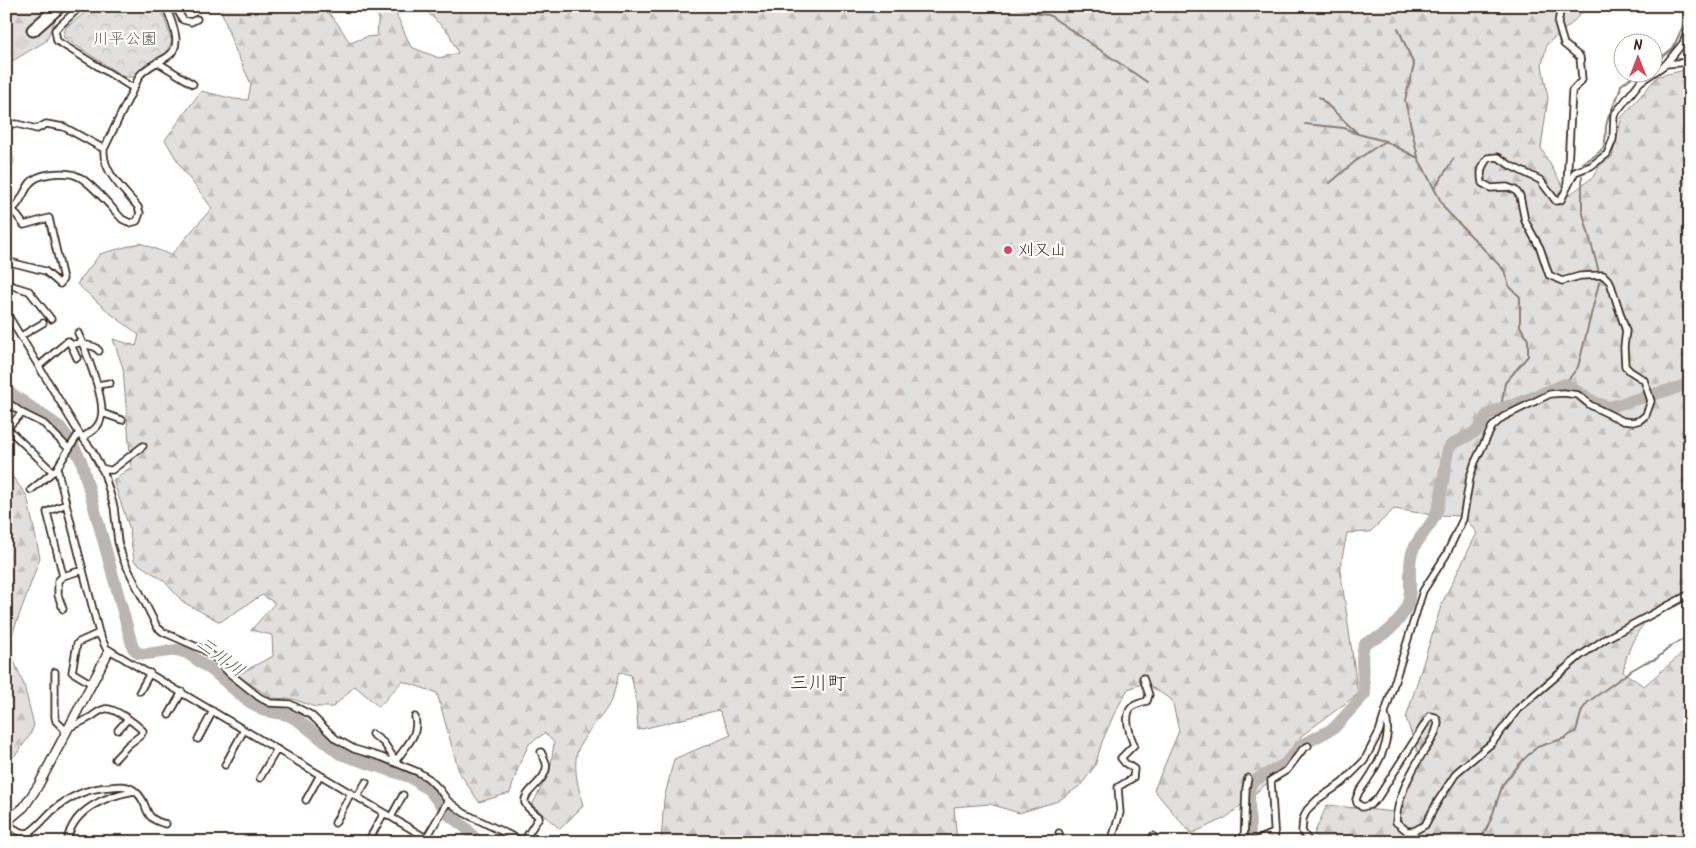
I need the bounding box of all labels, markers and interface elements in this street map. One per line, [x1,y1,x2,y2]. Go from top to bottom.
park label: 川平公園 [93,27,157,52]
north arrow [1614,32,1664,82]
text: N [1634,35,1643,57]
place label: 刈又山 [1018,238,1066,263]
marker: 刈又山 [1002,244,1014,256]
water label: 三川川 [190,630,250,686]
district label: 三川町 [789,669,847,699]

